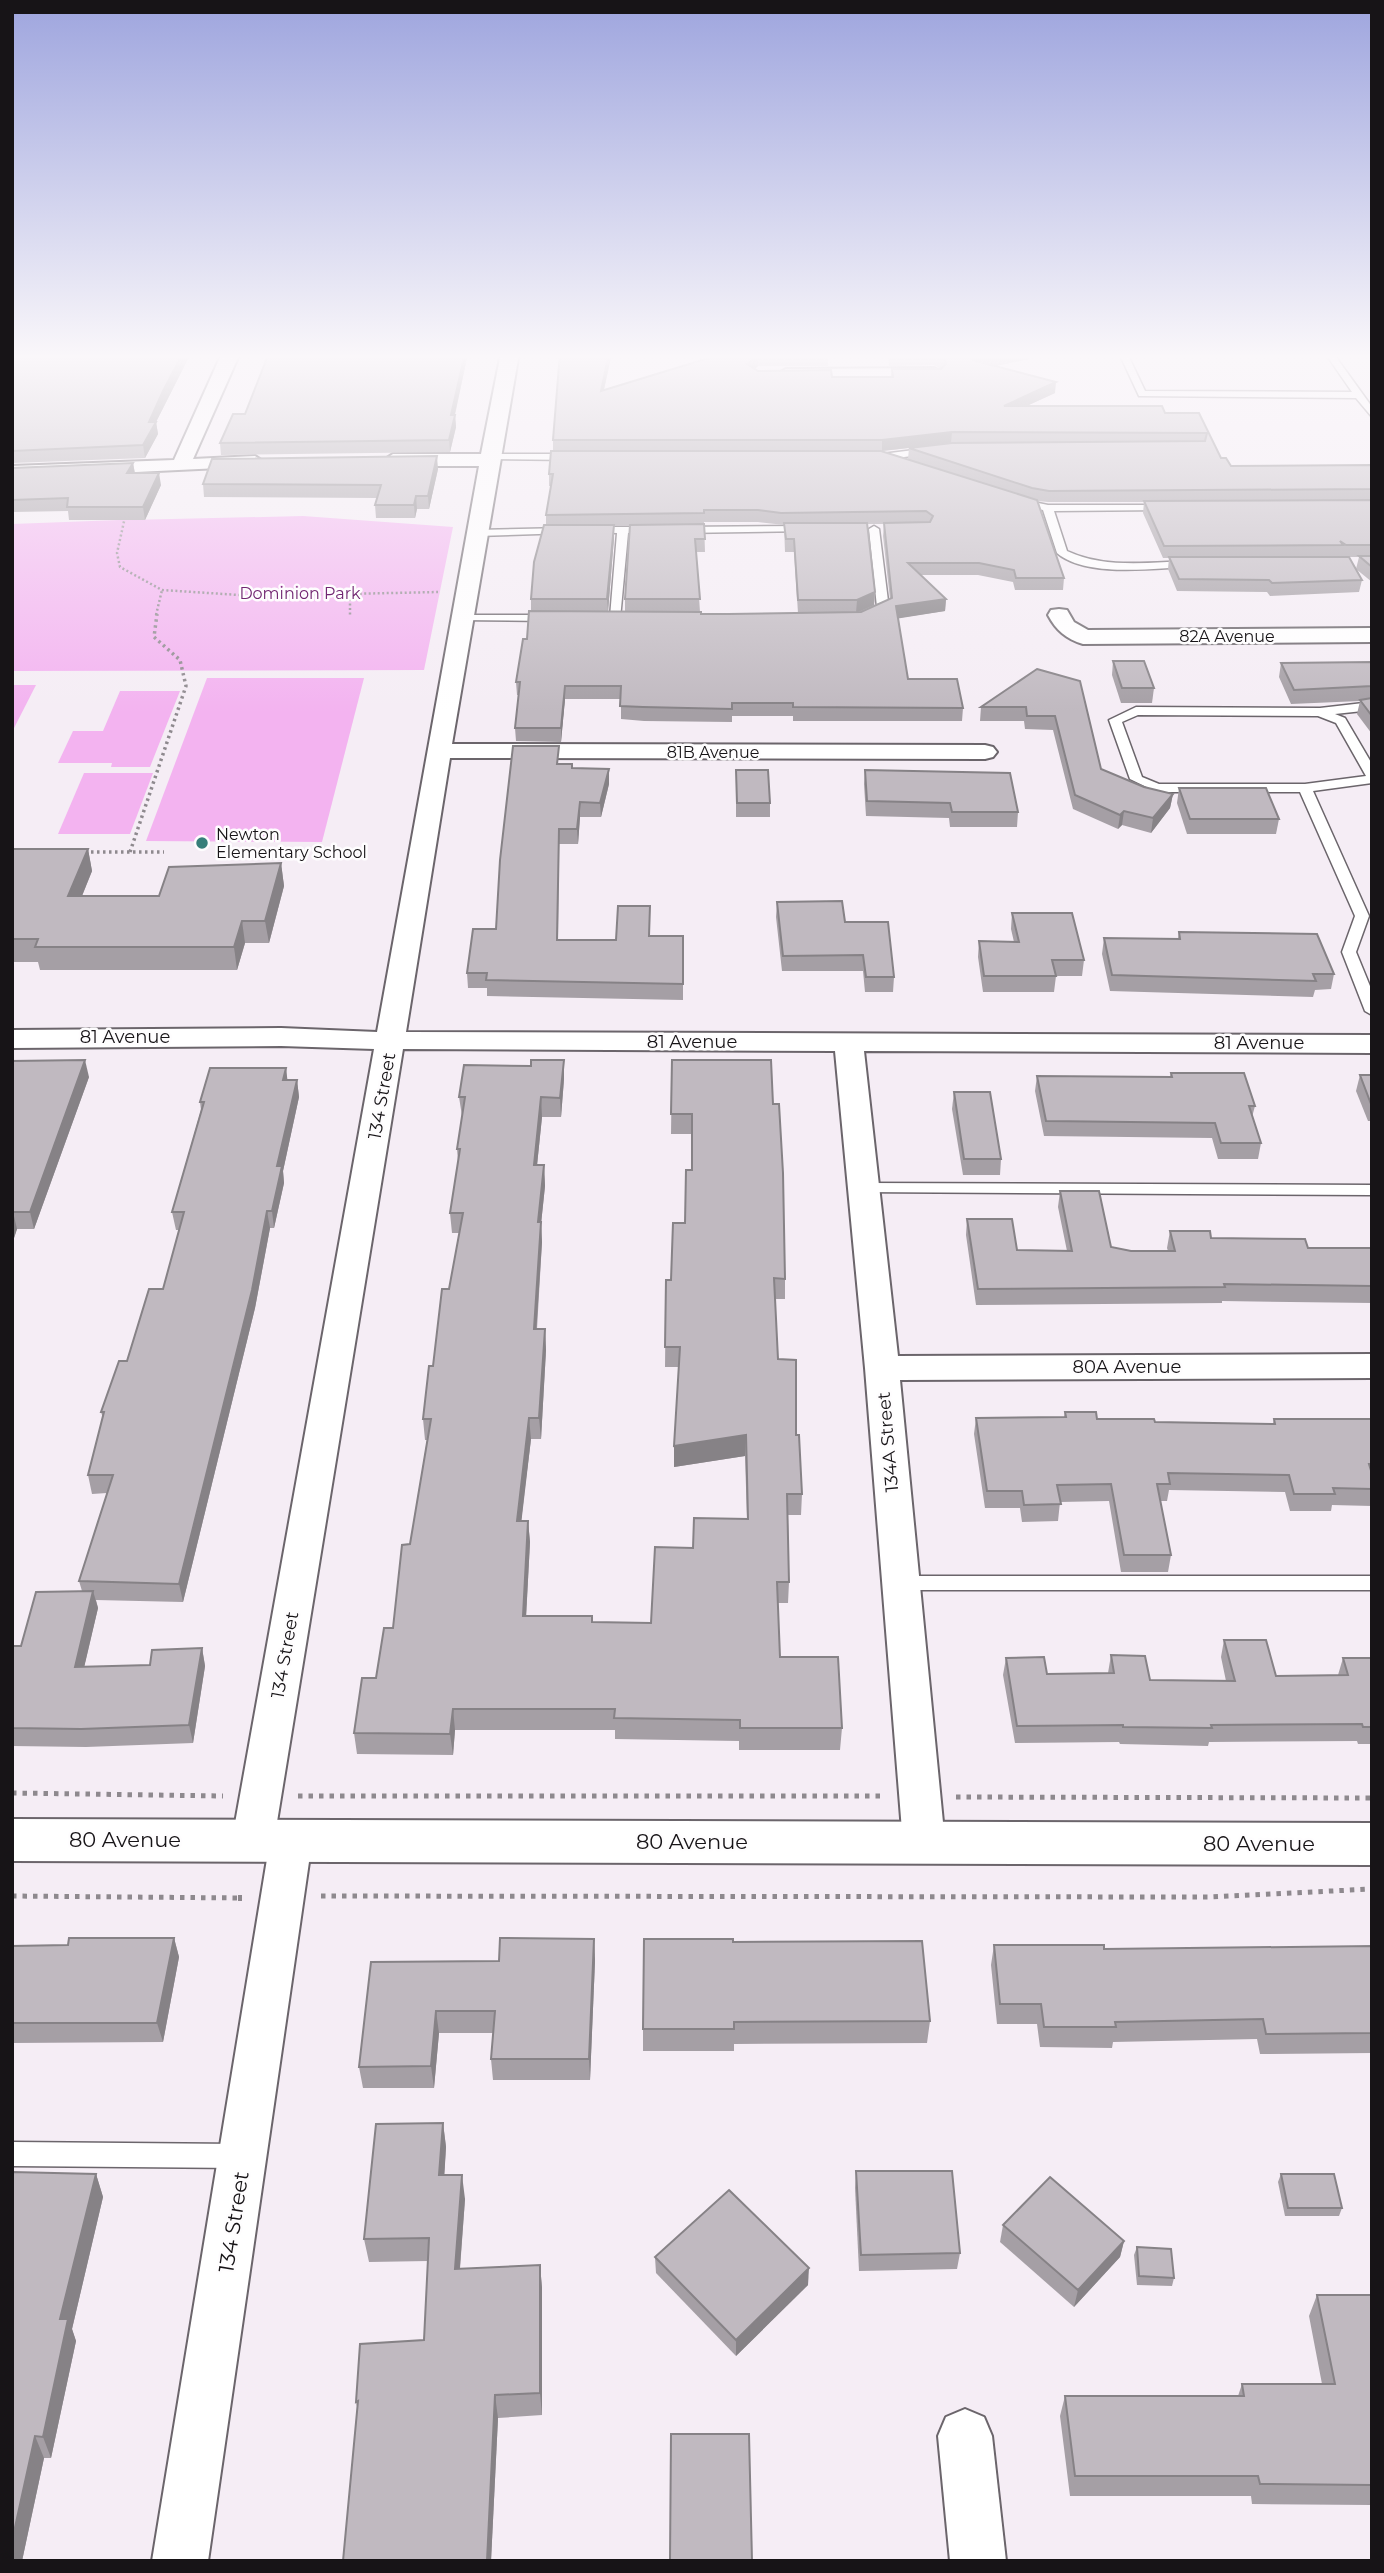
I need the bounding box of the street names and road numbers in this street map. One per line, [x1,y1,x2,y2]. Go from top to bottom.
street label: 82A Avenue [1179,627,1275,646]
street label: 81B Avenue [667,743,759,762]
street label: 81 Avenue [80,1026,170,1048]
street label: 81 Avenue [647,1031,737,1053]
street label: 81 Avenue [1214,1032,1304,1054]
street label: 134 Street [364,1051,400,1141]
street label: 80A Avenue [1073,1356,1182,1378]
street label: 134A Street [873,1391,903,1493]
street label: 134 Street [267,1610,303,1700]
street label: 80 Avenue [69,1827,181,1852]
street label: 80 Avenue [636,1829,748,1854]
street label: 80 Avenue [1203,1831,1315,1856]
street label: 134 Street [213,2169,254,2274]

